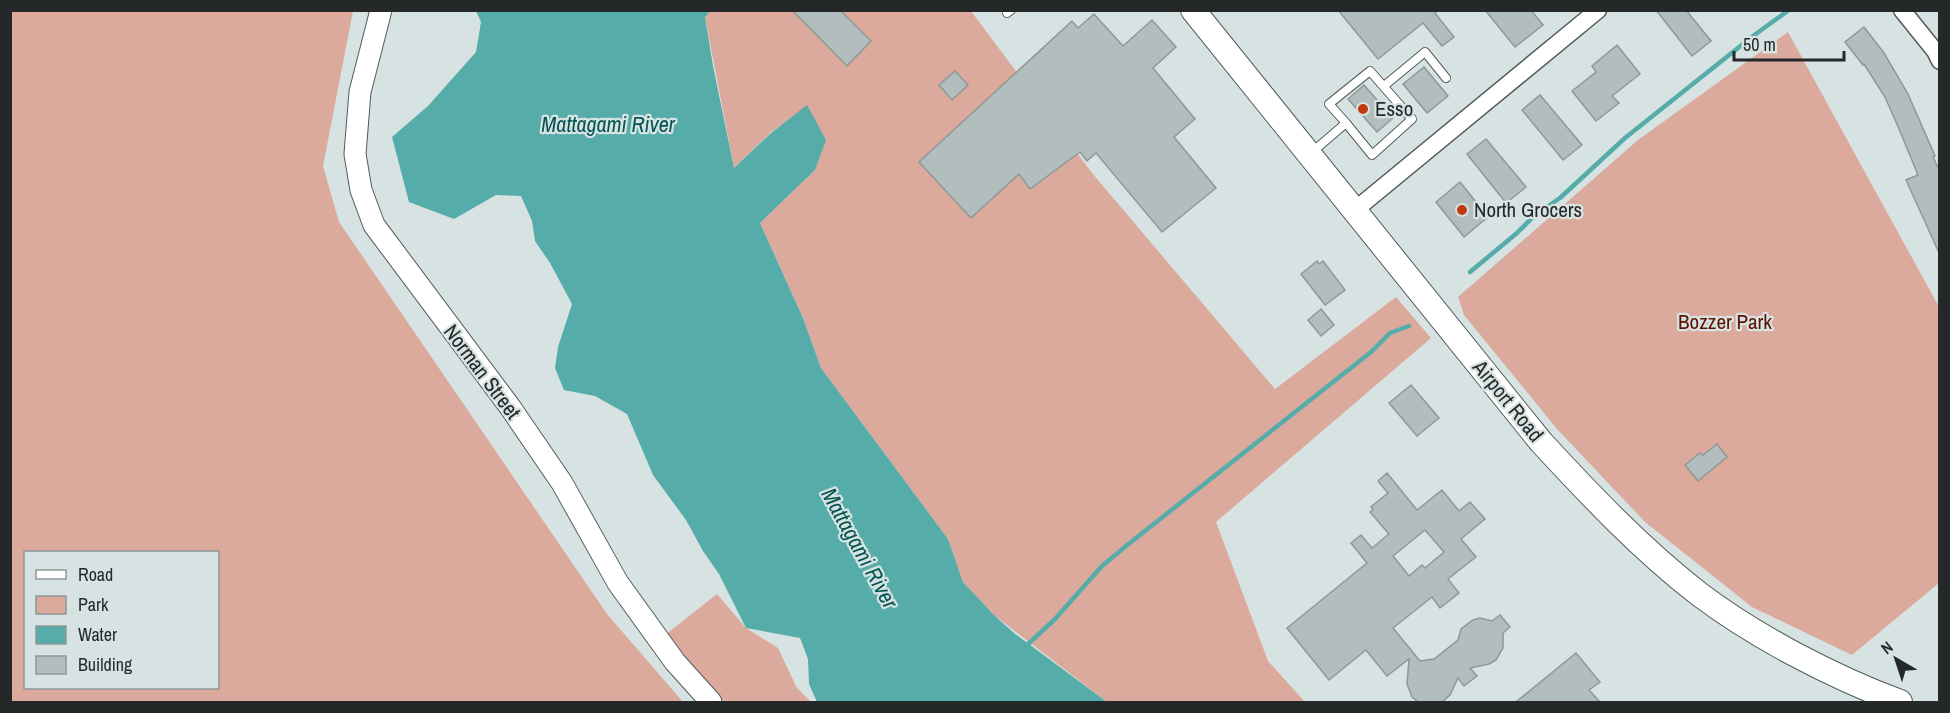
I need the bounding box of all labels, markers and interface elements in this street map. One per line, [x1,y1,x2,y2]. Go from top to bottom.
scale bar [1734,24,1844,62]
text: 50 m [1743,32,1776,57]
place label: Esso [1375,94,1413,123]
marker: Esso [1356,102,1370,116]
water label: Mattagami River [541,109,676,139]
place label: North Grocers [1474,195,1582,224]
marker: North Grocers [1455,203,1469,217]
park label: Bozzer Park [1678,307,1772,336]
street label: Norman Street [437,318,528,425]
street label: Airport Road [1466,353,1550,448]
water label: Mattagami River [815,482,906,614]
legend [24,551,219,689]
text: Road [78,562,113,587]
text: Park [78,592,109,617]
text: Water [78,622,117,647]
north arrow [1866,629,1926,689]
text: N [1876,636,1897,659]
text: Building [78,652,133,677]

